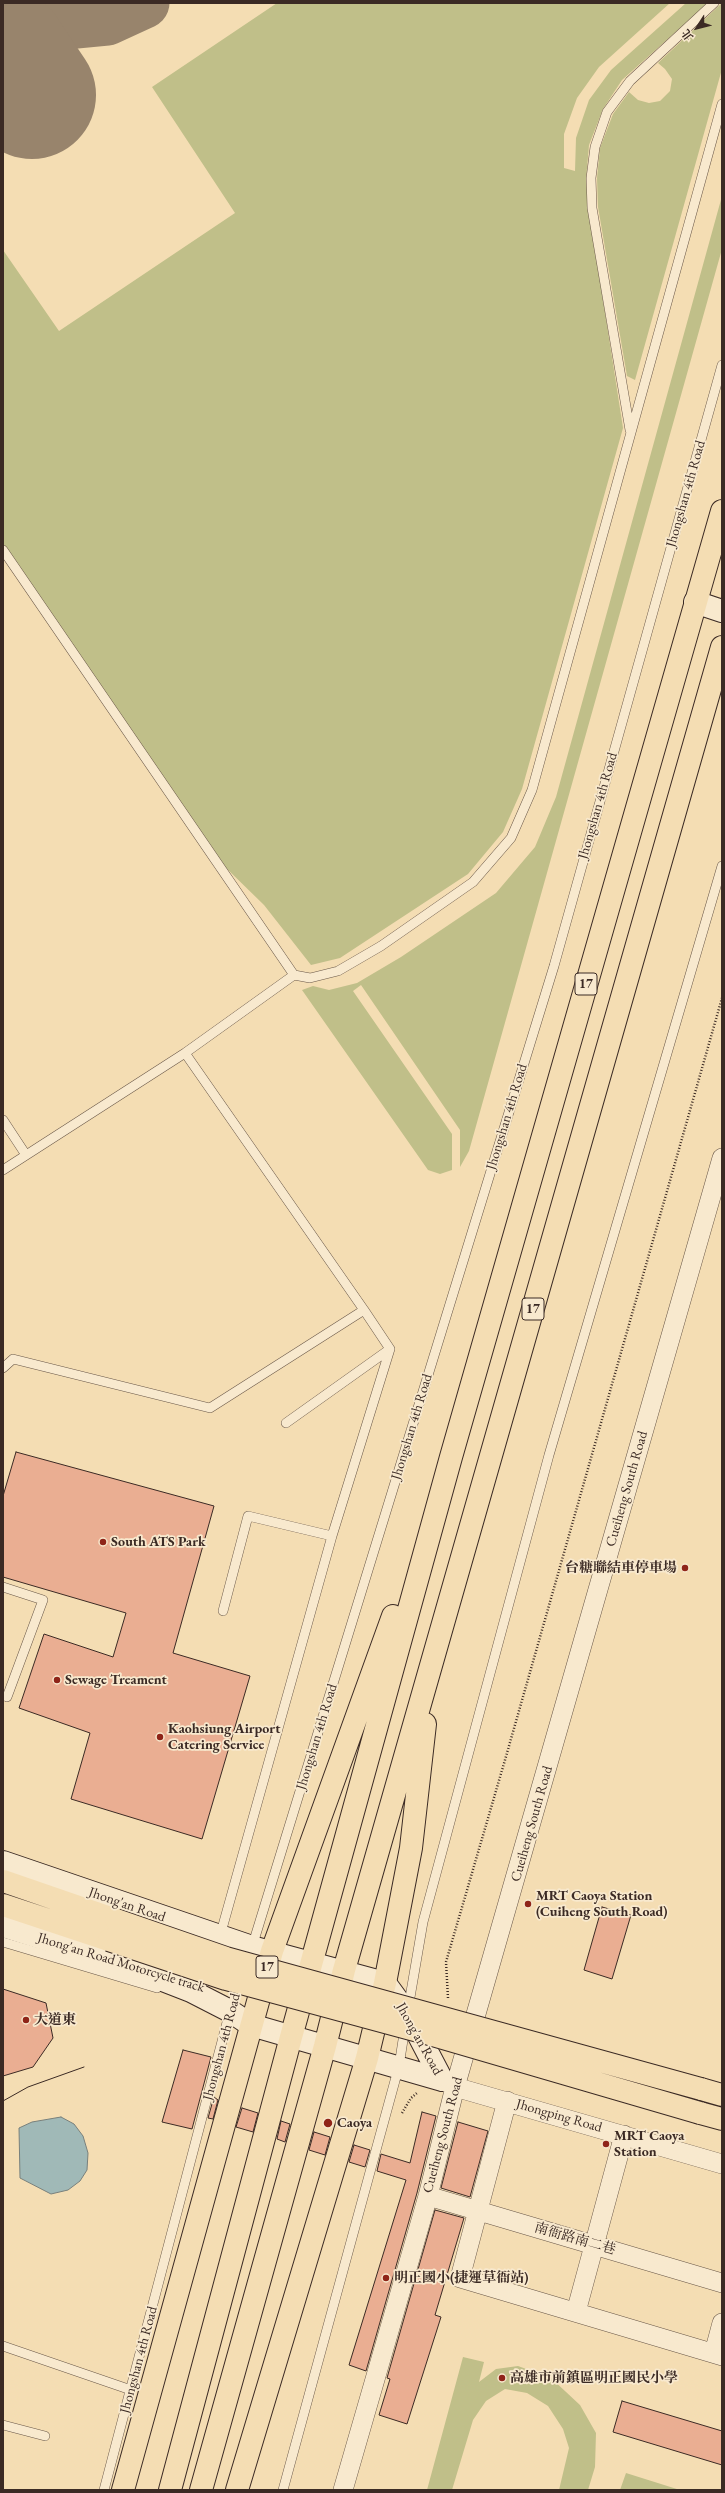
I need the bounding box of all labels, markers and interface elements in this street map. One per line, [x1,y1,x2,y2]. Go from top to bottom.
north arrow [677,8,717,48]
text: 北 [678,26,696,44]
street label: Jhongshan 4th Road [663,439,709,549]
street label: Jhongshan 4th Road [575,751,621,861]
road number: 17 [575,973,597,995]
street label: Jhongshan 4th Road [483,1062,531,1172]
road number: 17 [522,1298,544,1320]
street label: Jhongshan 4th Road [388,1372,436,1482]
street label: Cueiheng South Road [602,1429,652,1549]
place label: South ATS Park [111,1534,206,1550]
marker: South ATS Park [98,1537,108,1547]
place label: 台糖聯結車停車場 [565,1560,677,1576]
marker: 台糖聯結車停車場 [680,1563,690,1573]
place label: Sewage Treament [65,1672,167,1688]
marker: Sewage Treament [52,1675,62,1685]
street label: Jhongshan 4th Road [293,1682,341,1792]
place label: Kaohsiung Airport Catering Service [168,1721,280,1754]
marker: Kaohsiung Airport Catering Service [155,1732,165,1742]
street label: Cueiheng South Road [507,1764,557,1884]
street label: Jhong'an Road [86,1884,168,1926]
place label: MRT Caoya Station (Cuiheng South Road) [536,1888,668,1920]
marker: MRT Caoya Station (Cuiheng South Road) [523,1899,533,1909]
street label: Jhong'an Road Motorcycle track [35,1930,207,1996]
road number: 17 [256,1956,278,1978]
street label: Jhongshan 4th Road [200,1992,244,2102]
street label: Jhong'an Road [392,2000,446,2078]
place label: 大道東 [34,2012,76,2028]
marker: 大道東 [21,2015,31,2025]
street label: Cueiheng South Road [419,2075,467,2195]
street label: Jhongping Road [514,2096,604,2136]
place label: Caoya [337,2115,372,2131]
marker: Caoya [322,2117,334,2129]
place label: MRT Caoya Station [614,2128,684,2160]
marker: MRT Caoya Station [601,2139,611,2149]
street label: 南衙路南二巷 [532,2219,618,2259]
place label: 明正國小(捷運草衙站) [394,2270,529,2286]
marker: 明正國小(捷運草衙站) [381,2273,391,2283]
street label: Jhongshan 4th Road [117,2305,161,2415]
place label: 高雄市前鎮區明正國民小學 [510,2370,678,2386]
marker: 高雄市前鎮區明正國民小學 [497,2373,507,2383]

